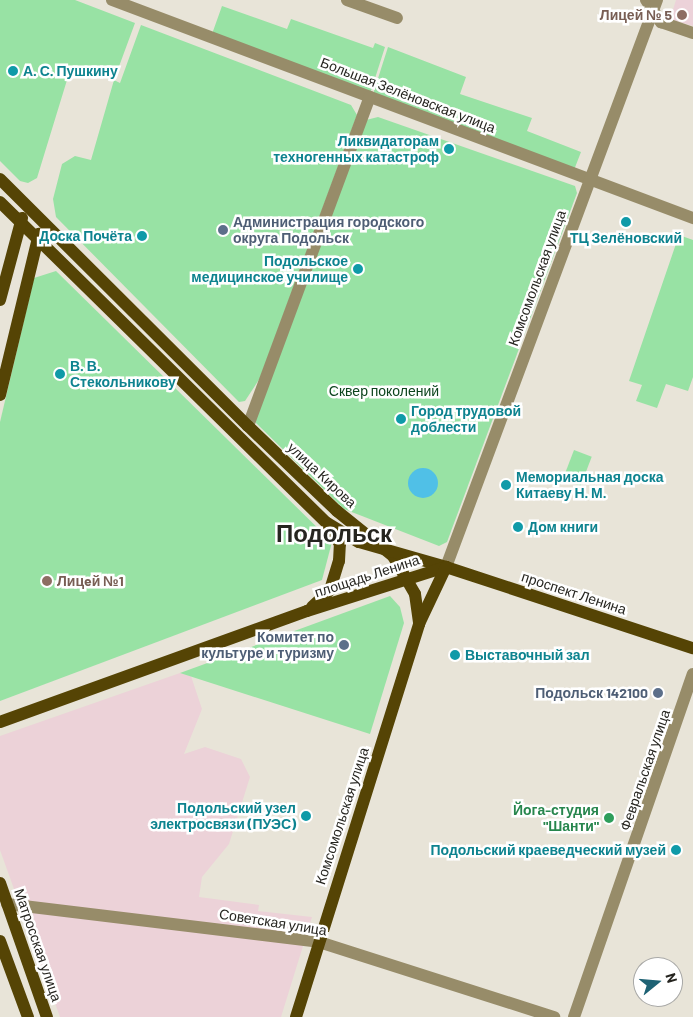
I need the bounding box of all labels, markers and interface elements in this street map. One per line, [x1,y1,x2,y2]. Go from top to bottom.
place label: Лицей № 5 [600,7,672,23]
marker: Лицей № 5 [676,9,688,21]
street label: Большая Зелёновская улица [318,54,498,136]
place label: А. С. Пушкину [23,63,118,79]
marker: А. С. Пушкину [7,65,19,77]
place label: Ликвидаторам техногенных катастроф [273,133,439,166]
marker: Ликвидаторам техногенных катастроф [443,143,455,155]
street label: Комсомольская улица [505,208,569,348]
place label: Администрация городского округа Подольск [233,214,424,246]
marker: ТЦ Зелёновский [620,216,632,228]
marker: Администрация городского округа Подольск [217,224,229,236]
place label: Доска Почёта [39,228,132,244]
marker: Доска Почёта [136,230,148,242]
place label: ТЦ Зелёновский [570,230,682,246]
place label: Подольское медицинское училище [191,253,348,286]
marker: Подольское медицинское училище [352,263,364,275]
place label: В. В. Стекольникову [70,358,176,391]
marker: В. В. Стекольникову [54,368,66,380]
park label: Сквер поколений [329,383,439,399]
place label: Город трудовой доблести [411,403,521,436]
marker: Город трудовой доблести [395,413,407,425]
street label: улица Кирова [284,439,360,511]
place label: Мемориальная доска Китаеву Н. М. [516,469,663,502]
marker: Мемориальная доска Китаеву Н. М. [500,479,512,491]
district label: Подольск [276,519,392,547]
place label: Дом книги [528,519,598,535]
marker: Дом книги [512,521,524,533]
street label: площадь Ленина [312,551,422,601]
street label: проспект Ленина [520,568,628,618]
place label: Лицeй №1 [57,573,124,589]
marker: Лицeй №1 [41,575,53,587]
place label: Комитет по культуре и туризму [201,629,334,662]
marker: Комитет по культуре и туризму [338,639,350,651]
place label: Выставочный зал [465,647,590,663]
marker: Выставочный зал [449,649,461,661]
place label: Подольск 142100 [535,685,648,701]
marker: Подольск 142100 [652,687,664,699]
street label: Февральская улица [616,707,674,833]
street label: Комсомольская улица [312,745,372,887]
place label: Подольский узел электросвязи (ПУЭС) [150,800,296,832]
place label: Йога-студия "Шанти" [513,802,599,834]
marker: Подольский узел электросвязи (ПУЭС) [300,810,312,822]
marker: Йога-студия "Шанти" [603,812,615,824]
place label: Подольский краеведческий музей [430,842,666,858]
marker: Подольский краеведческий музей [670,844,682,856]
street label: Матросская улица [11,886,65,1004]
street label: Советская улица [218,905,328,939]
north arrow [633,957,683,1007]
text: N [662,971,681,985]

